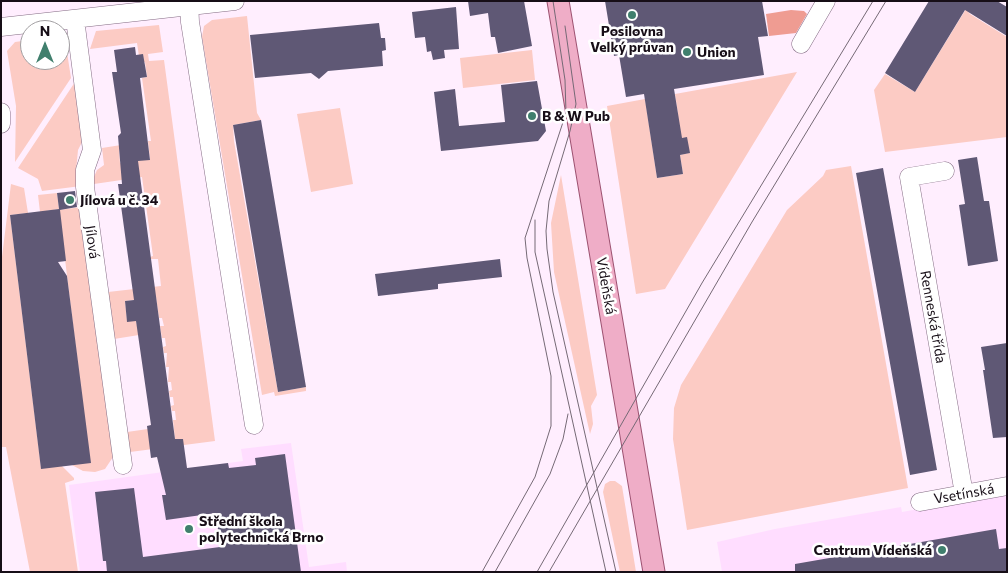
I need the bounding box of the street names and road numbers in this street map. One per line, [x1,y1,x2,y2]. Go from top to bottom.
street label: Jílová [81,224,103,260]
street label: Vídeňská [593,256,619,316]
street label: Renneská třída [917,269,949,365]
street label: Vsetínská [933,480,995,508]

